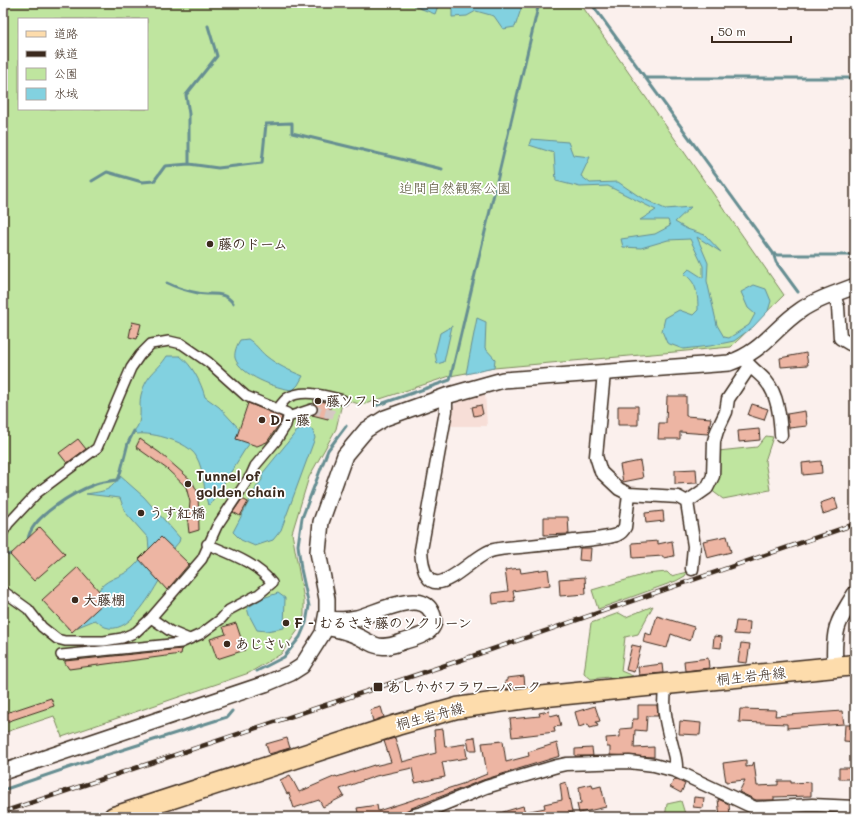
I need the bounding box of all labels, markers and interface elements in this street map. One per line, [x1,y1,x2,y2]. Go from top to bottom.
legend [18,18,148,110]
scale bar [712,18,791,44]
text: 50 m [718,23,746,39]
text: 道路 [54,25,78,41]
text: 鉄道 [54,45,78,61]
text: 公園 [54,65,78,81]
text: 水域 [54,85,78,101]
park label: 迫間自然観察公園 [399,178,511,197]
place label: 藤のドーム [218,234,287,253]
marker: 藤のドーム [205,239,215,249]
place label: 藤ソフト [326,391,382,410]
marker: 藤ソフト [313,396,323,406]
place label: D - 藤 [270,410,310,429]
marker: D - 藤 [257,415,267,425]
place label: Tunnel of golden chain [196,466,285,501]
marker: Tunnel of golden chain [183,479,193,489]
place label: うす紅橋 [149,503,205,522]
marker: うす紅橋 [136,508,146,518]
place label: 大藤棚 [83,590,125,609]
marker: 大藤棚 [70,595,80,605]
place label: F - むるさき藤のソクリーン [294,613,472,632]
marker: F - むるさき藤のソクリーン [281,618,291,628]
place label: あじさい [235,634,291,653]
marker: あじさい [222,639,232,649]
street label: 桐生岩舟線 [715,662,787,689]
place label: あしかがフラワーパーク [387,677,541,696]
marker: あしかがフラワーパーク [372,681,384,693]
street label: 桐生岩舟線 [394,697,466,734]

